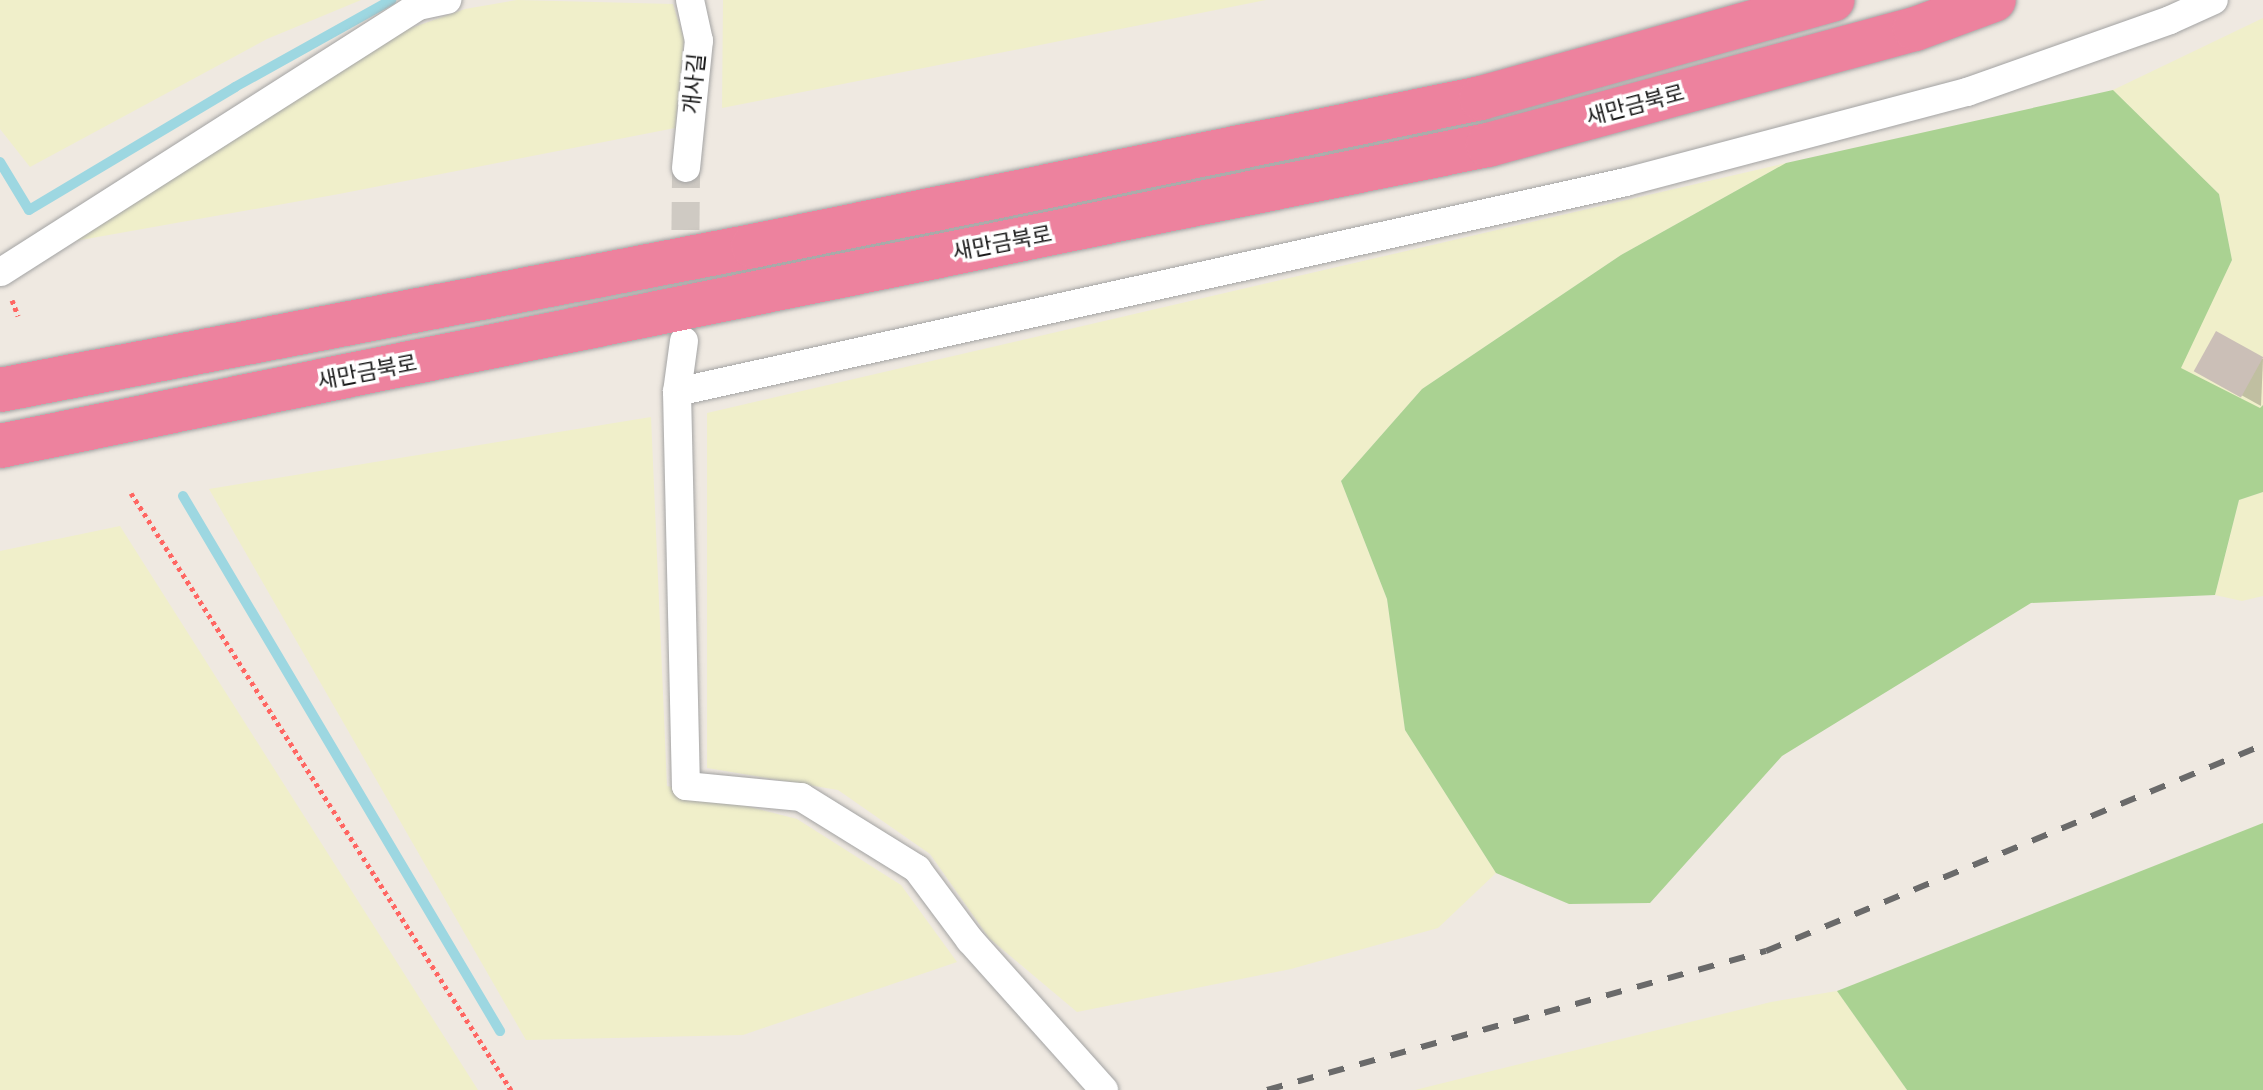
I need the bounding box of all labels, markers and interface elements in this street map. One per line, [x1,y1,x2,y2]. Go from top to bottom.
street label: 개사길 [678,52,710,116]
street label: 새만금북로 [1583,79,1687,131]
street label: 새만금북로 [950,220,1054,266]
street label: 새만금북로 [315,349,419,395]

